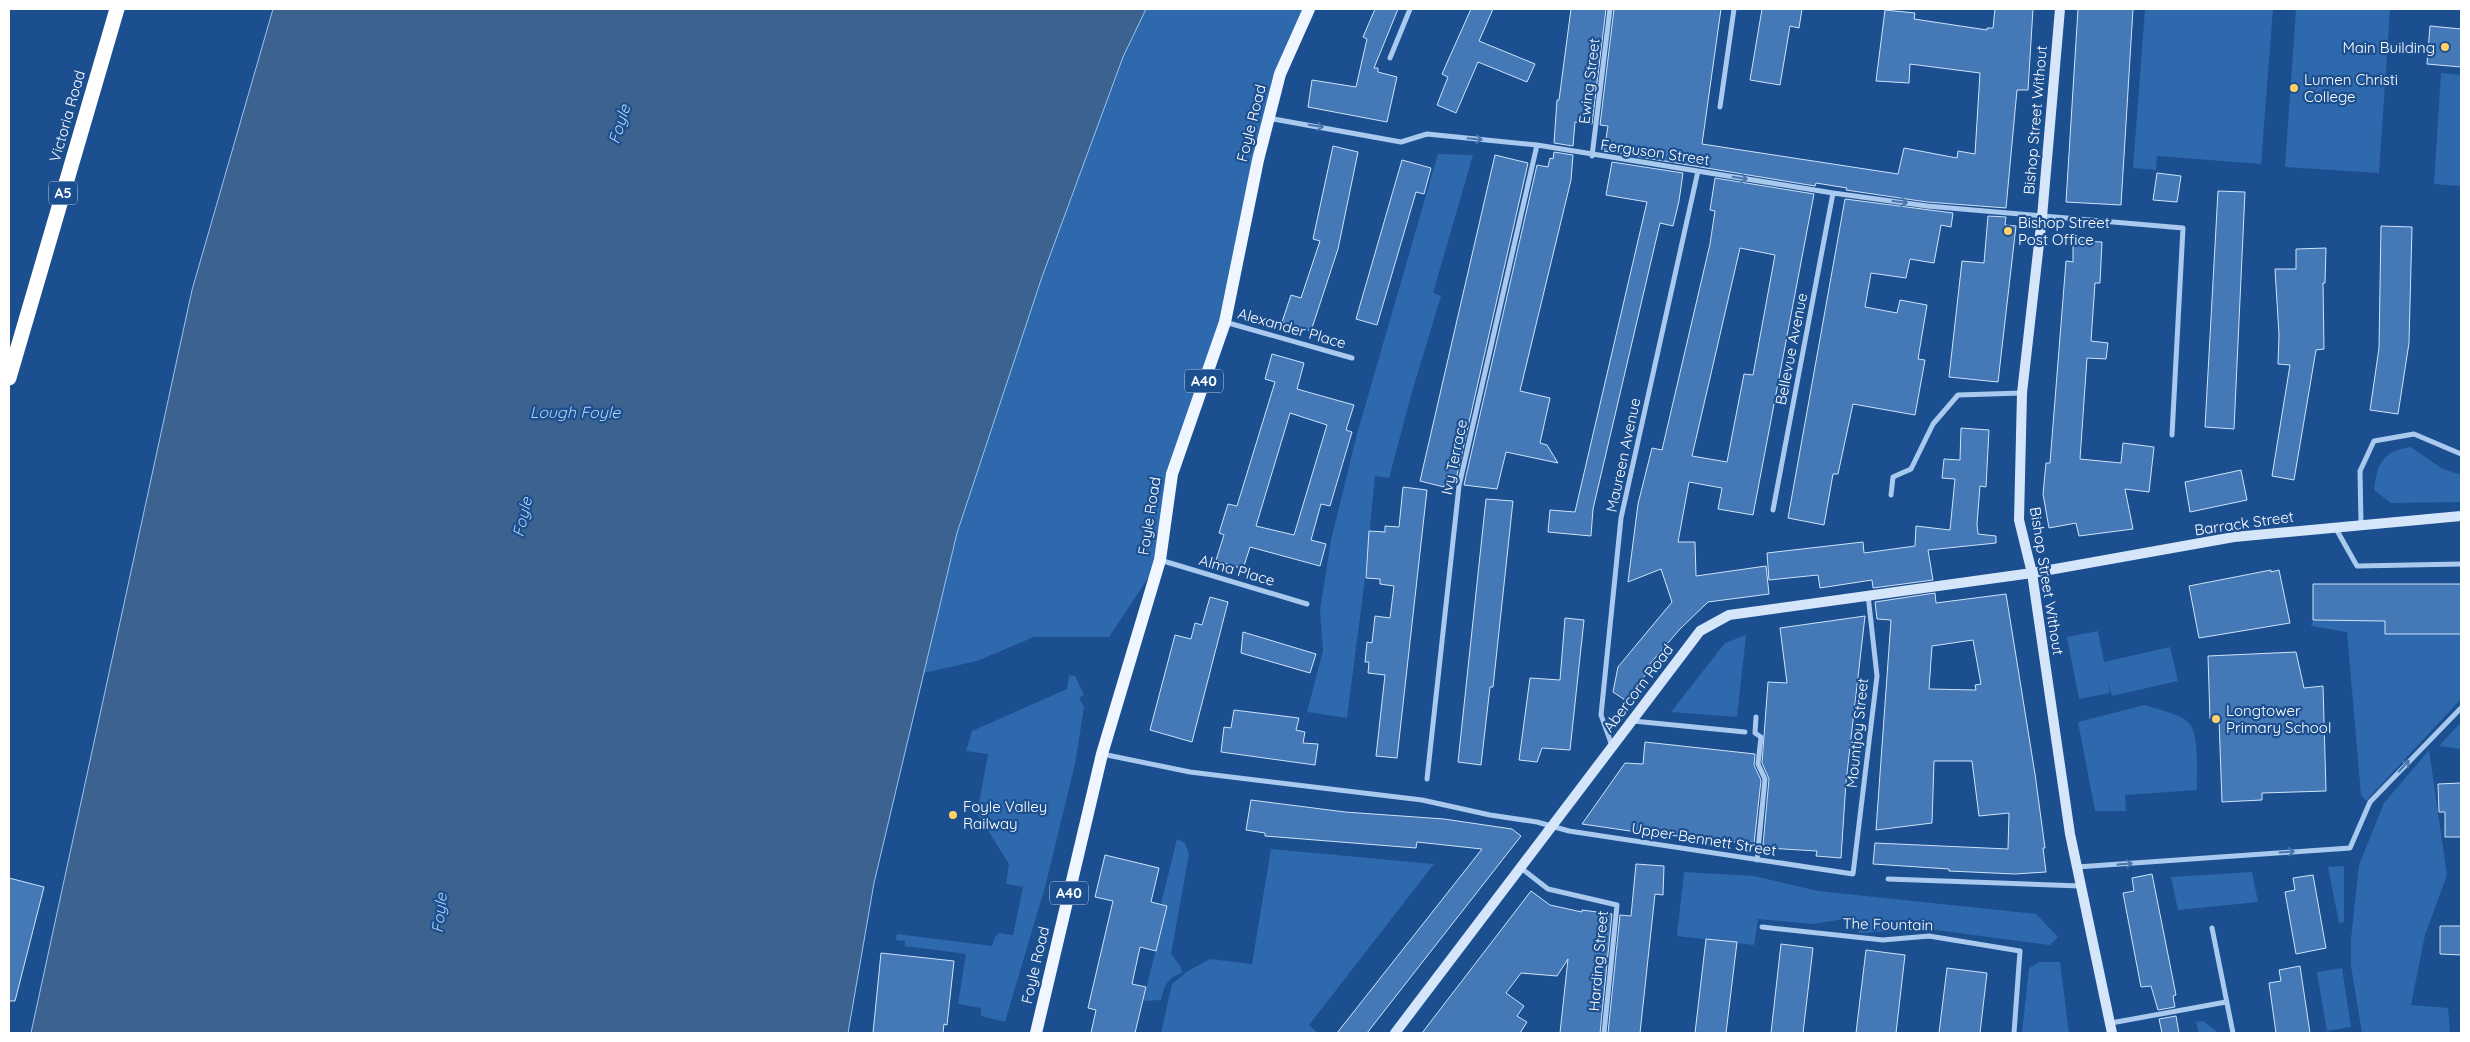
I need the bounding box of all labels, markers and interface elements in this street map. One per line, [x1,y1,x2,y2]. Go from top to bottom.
street label: Ewing Street [1574,37,1604,125]
place label: Main Building [2342,38,2435,57]
marker: Main Building [2439,41,2451,53]
street label: Bishop Street Without [2019,45,2051,195]
street label: Victoria Road [45,68,89,164]
place label: Lumen Christi College [2304,70,2398,106]
street label: Foyle Road [1232,82,1270,164]
marker: Lumen Christi College [2288,82,2300,94]
water label: Foyle [604,101,635,146]
one-way arrow [1307,122,1323,132]
one-way arrow [1467,134,1483,144]
street label: Ferguson Street [1599,135,1711,169]
one-way arrow [1731,173,1747,183]
road number: A5 [49,182,77,204]
one-way arrow [1892,197,1908,207]
place label: Bishop Street Post Office [2018,213,2110,249]
marker: Bishop Street Post Office [2002,225,2014,237]
street label: Bellevue Avenue [1771,291,1811,407]
street label: Alexander Place [1236,303,1348,353]
road number: A40 [1185,370,1223,392]
street label: Maureen Avenue [1602,396,1644,514]
water label: Lough Foyle [530,402,621,422]
street label: Ivy Terrace [1437,417,1471,497]
street label: Foyle Road [1133,476,1165,556]
water label: Foyle [508,494,536,539]
street label: Bishop Street Without [2026,506,2068,656]
street label: Barrack Street [2193,507,2295,539]
street label: Alma Place [1197,550,1277,590]
street label: Abercorn Road [1599,640,1677,736]
street label: Mountjoy Street [1842,677,1872,789]
place label: Longtower Primary School [2226,701,2331,737]
marker: Longtower Primary School [2210,713,2222,725]
one-way arrow [2398,760,2410,773]
place label: Foyle Valley Railway [963,797,1047,833]
marker: Foyle Valley Railway [947,809,959,821]
street label: Upper Bennett Street [1630,818,1778,860]
one-way arrow [2279,848,2295,857]
one-way arrow [2117,859,2133,868]
road number: A40 [1050,881,1088,904]
water label: Foyle [427,891,451,934]
street label: Harding Street [1584,910,1612,1012]
street label: The Fountain [1842,914,1934,934]
street label: Foyle Road [1017,924,1053,1006]

